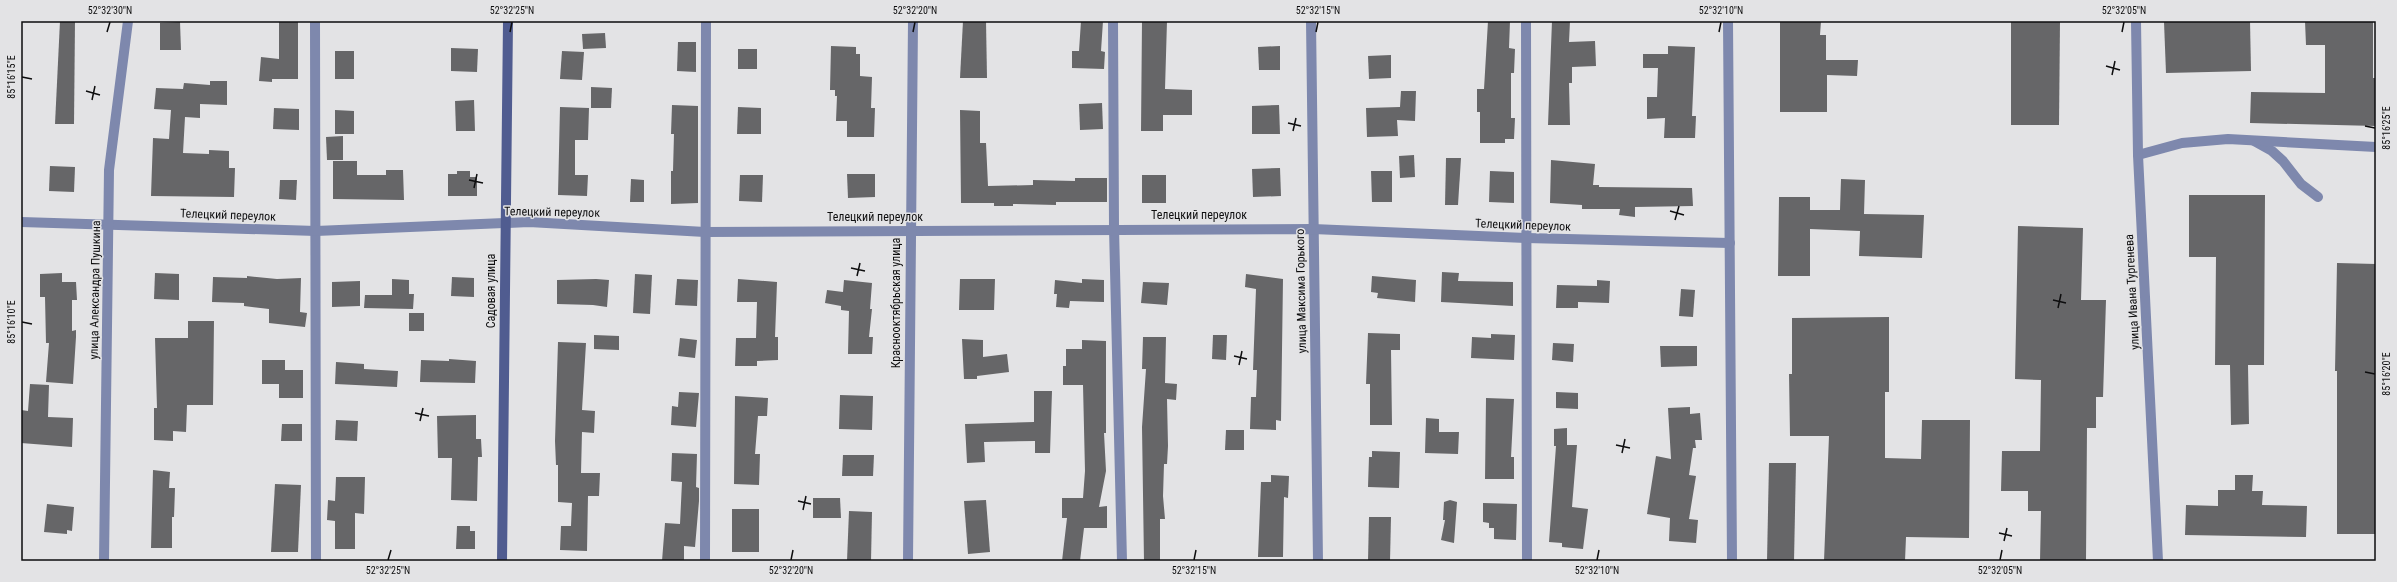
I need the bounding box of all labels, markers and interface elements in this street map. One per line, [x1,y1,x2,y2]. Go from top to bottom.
text: 52°32'30"N [88,5,132,16]
text: 52°32'25"N [490,5,534,16]
text: 52°32'20"N [893,5,937,16]
text: 52°32'15"N [1296,5,1340,16]
text: 52°32'10"N [1699,5,1743,16]
text: 52°32'05"N [2102,5,2146,16]
text: 85°16'15"E [6,55,17,99]
text: 85°16'25"E [2381,106,2392,150]
street label: Телецкий переулок [504,204,600,220]
street label: Телецкий переулок [180,206,276,224]
street label: Телецкий переулок [1151,208,1247,222]
street label: Телецкий переулок [827,210,923,224]
street label: Телецкий переулок [1475,216,1571,234]
street label: улица Александра Пушкина [87,220,103,360]
street label: улица Максима Горького [1293,229,1309,353]
street label: улица Ивана Тургенева [2122,234,2142,350]
street label: Краснооктябрьская улица [889,237,903,368]
street label: Садовая улица [484,254,498,328]
text: 85°16'10"E [6,300,17,344]
text: 85°16'20"E [2381,352,2392,396]
text: 52°32'25"N [366,565,410,576]
text: 52°32'20"N [769,565,813,576]
text: 52°32'15"N [1172,565,1216,576]
text: 52°32'10"N [1575,565,1619,576]
text: 52°32'05"N [1978,565,2022,576]

